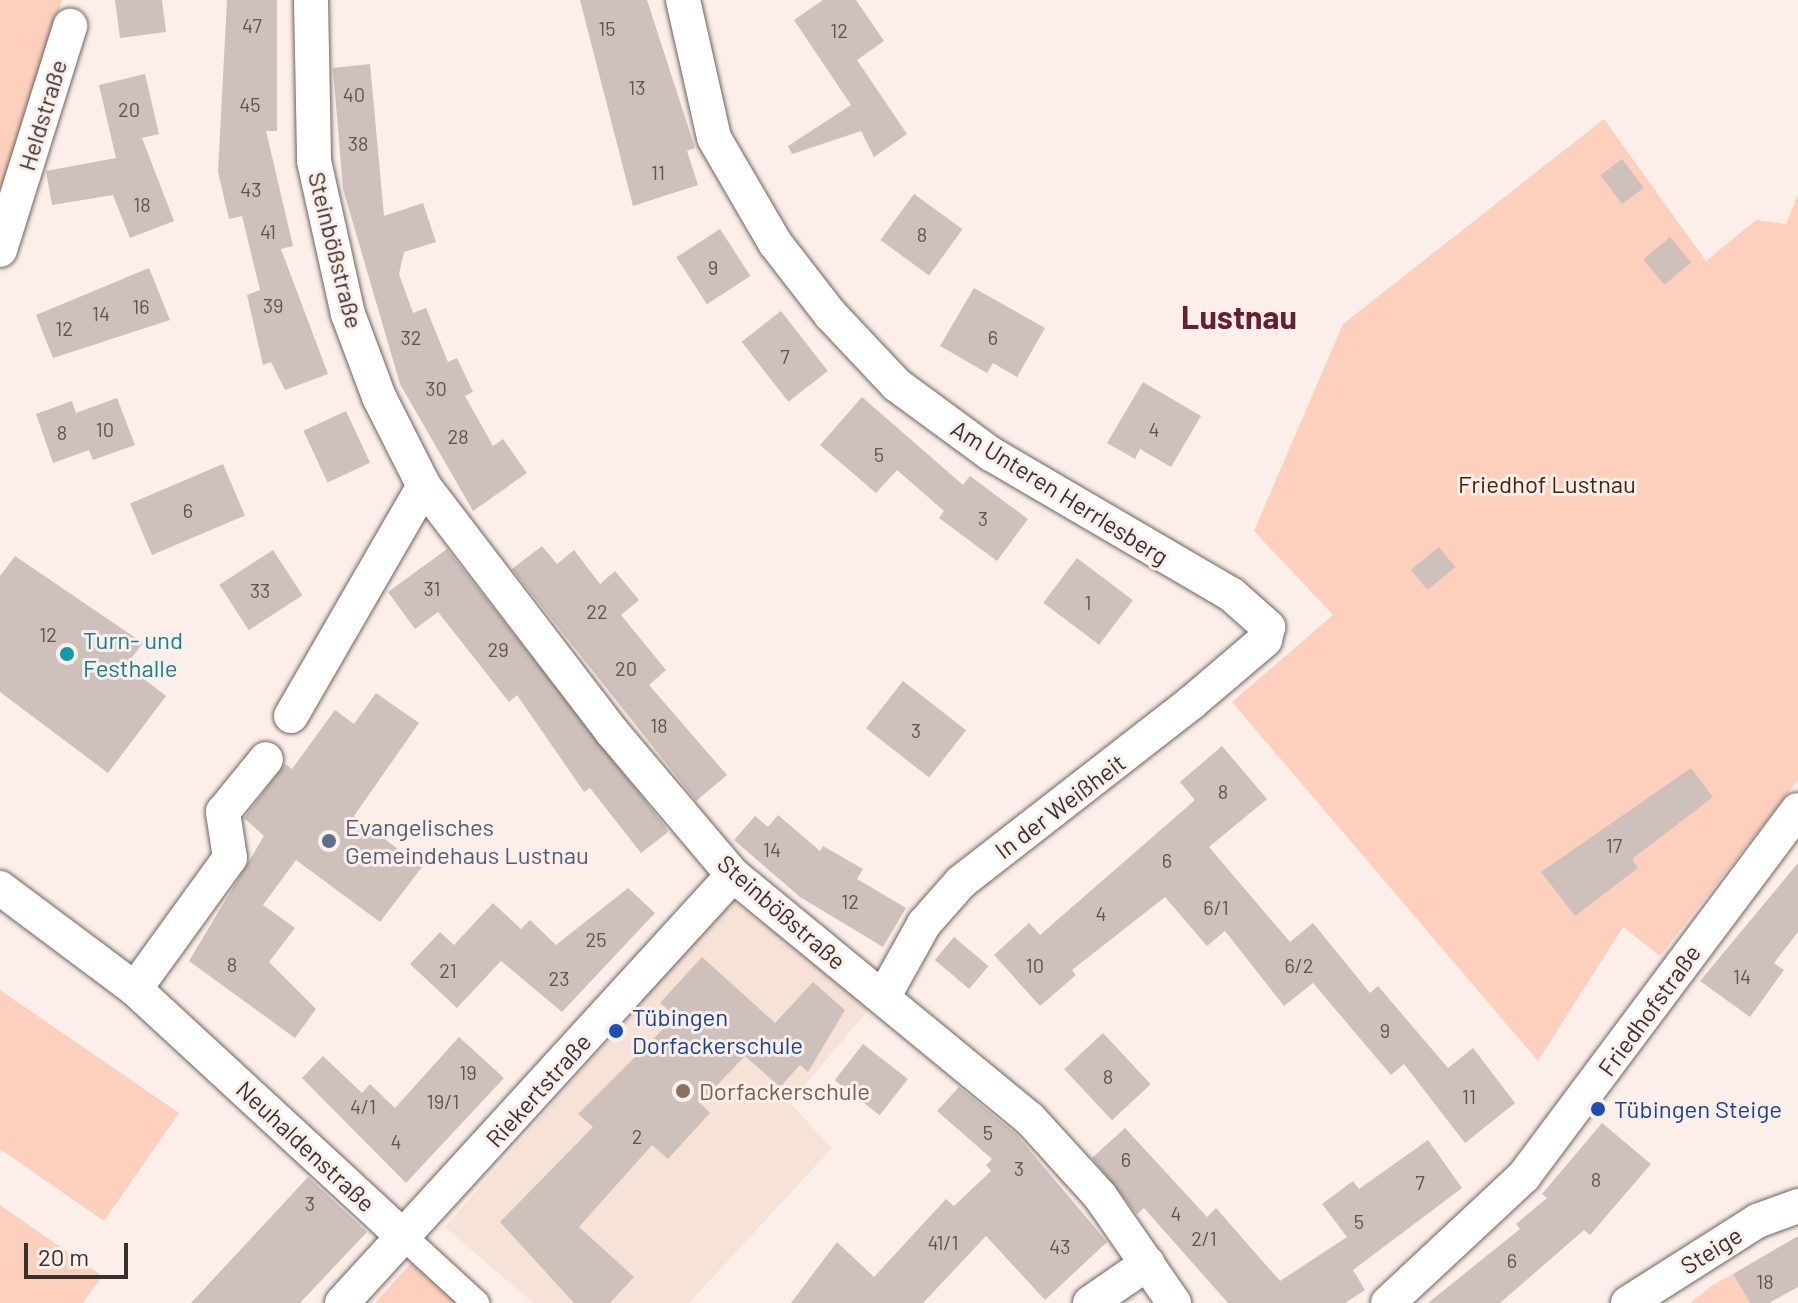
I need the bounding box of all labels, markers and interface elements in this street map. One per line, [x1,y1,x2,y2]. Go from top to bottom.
house number: 47 [242,13,262,37]
house number: 15 [598,16,616,40]
house number: 12 [830,18,848,42]
street label: Heldstraße [11,56,73,174]
house number: 13 [628,75,646,99]
house number: 40 [343,82,365,106]
house number: 45 [239,92,261,116]
house number: 20 [118,97,140,121]
house number: 38 [348,131,368,155]
house number: 11 [651,160,665,184]
street label: Steinbößstraße [303,169,369,331]
house number: 43 [240,177,262,201]
house number: 18 [133,192,151,216]
house number: 41 [260,219,276,243]
house number: 8 [917,222,927,246]
house number: 9 [708,255,718,279]
house number: 39 [263,293,283,317]
house number: 16 [132,294,150,318]
district label: Lustnau [1181,297,1297,335]
house number: 14 [92,301,110,325]
house number: 12 [55,316,73,340]
house number: 32 [400,325,422,349]
house number: 6 [988,325,998,349]
house number: 7 [780,344,790,368]
house number: 30 [425,376,447,400]
street label: Am Unteren Herrlesberg [946,413,1174,571]
house number: 10 [96,417,114,441]
house number: 4 [1148,417,1160,441]
house number: 8 [57,420,67,444]
house number: 28 [447,424,469,448]
house number: 5 [874,442,884,466]
park label: Friedhof Lustnau [1458,470,1636,498]
house number: 6 [183,498,193,522]
house number: 3 [978,506,988,530]
house number: 31 [423,576,441,600]
house number: 33 [250,578,270,602]
house number: 1 [1085,590,1091,614]
house number: 22 [586,599,608,623]
house number: 12 [39,622,57,646]
place label: Turn- und Festhalle [83,626,183,682]
house number: 29 [487,637,509,661]
marker: Turn- und Festhalle [58,645,76,663]
house number: 20 [615,656,637,680]
house number: 18 [650,713,668,737]
house number: 3 [911,718,921,742]
street label: In der Weißheit [989,748,1131,864]
house number: 8 [1218,779,1228,803]
place label: Evangelisches Gemeindehaus Lustnau [345,813,589,869]
marker: Evangelisches Gemeindehaus Lustnau [320,832,338,850]
house number: 17 [1606,833,1622,857]
house number: 14 [763,837,781,861]
house number: 6 [1162,848,1172,872]
street label: Steinbößstraße [712,849,852,975]
house number: 12 [841,889,859,913]
house number: 6/1 [1203,895,1229,919]
house number: 4 [1095,901,1107,925]
house number: 25 [586,927,606,951]
street label: Friedhofstraße [1592,939,1706,1081]
house number: 8 [227,952,237,976]
house number: 10 [1026,953,1044,977]
house number: 6/2 [1284,953,1314,977]
house number: 21 [439,958,457,982]
house number: 14 [1733,964,1751,988]
house number: 23 [549,966,569,990]
place label: Tübingen Dorfackerschule [632,1003,803,1059]
house number: 9 [1380,1018,1390,1042]
marker: Tübingen Dorfackerschule [607,1022,625,1040]
street label: Riekertstraße [479,1027,597,1153]
house number: 19 [459,1060,477,1084]
house number: 8 [1103,1064,1113,1088]
street label: Neuhaldenstraße [231,1074,381,1218]
place label: Dorfackerschule [699,1077,870,1105]
marker: Dorfackerschule [674,1082,692,1100]
house number: 11 [1462,1084,1476,1108]
house number: 19/1 [427,1089,459,1113]
house number: 4/1 [350,1094,376,1118]
place label: Tübingen Steige [1614,1095,1782,1123]
marker: Tübingen Steige [1589,1100,1607,1118]
house number: 5 [983,1120,993,1144]
house number: 2 [632,1124,642,1148]
house number: 4 [390,1129,402,1153]
house number: 6 [1121,1147,1131,1171]
house number: 3 [1014,1156,1024,1180]
house number: 8 [1591,1167,1601,1191]
house number: 7 [1415,1170,1425,1194]
house number: 3 [305,1191,315,1215]
house number: 4 [1170,1201,1182,1225]
house number: 5 [1354,1209,1364,1233]
street label: Steige [1675,1220,1747,1280]
house number: 2/1 [1191,1226,1217,1250]
scale bar [28,1227,132,1277]
house number: 41/1 [927,1230,959,1254]
house number: 43 [1049,1234,1071,1258]
text: 20 m [38,1242,89,1271]
house number: 6 [1507,1248,1517,1272]
house number: 18 [1756,1269,1774,1293]

